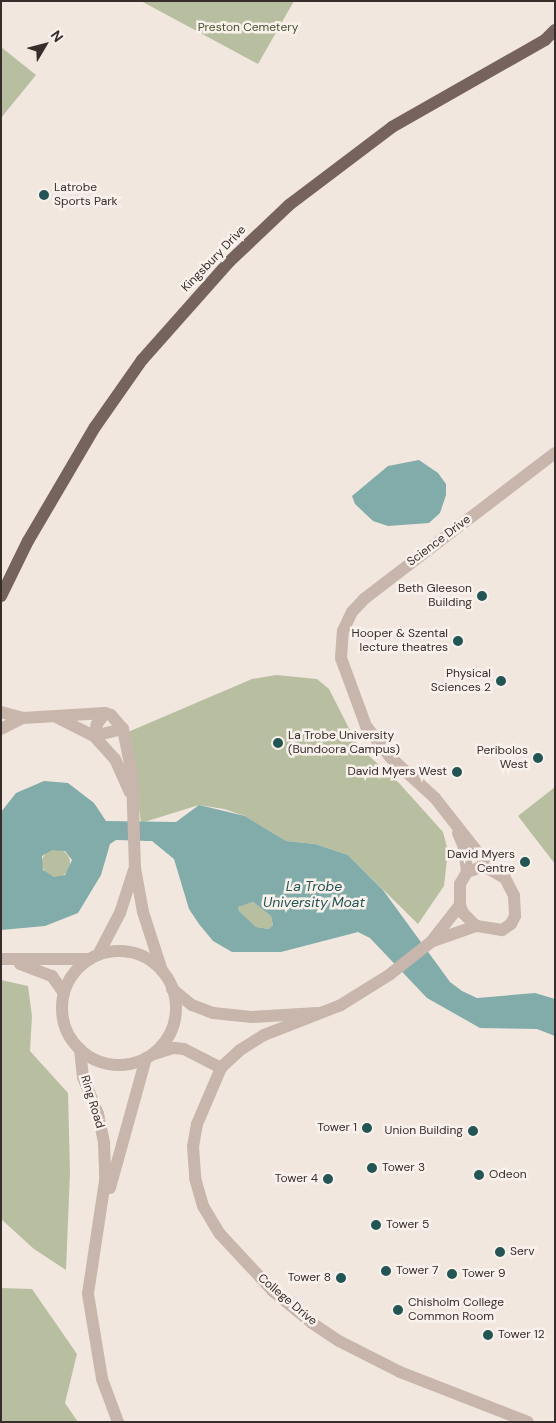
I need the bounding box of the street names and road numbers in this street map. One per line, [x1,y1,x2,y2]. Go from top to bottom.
street label: Kingsbury Drive [179,223,249,295]
street label: Science Drive [404,512,474,570]
street label: Ring Road [77,1074,107,1130]
street label: College Drive [255,1271,319,1329]

